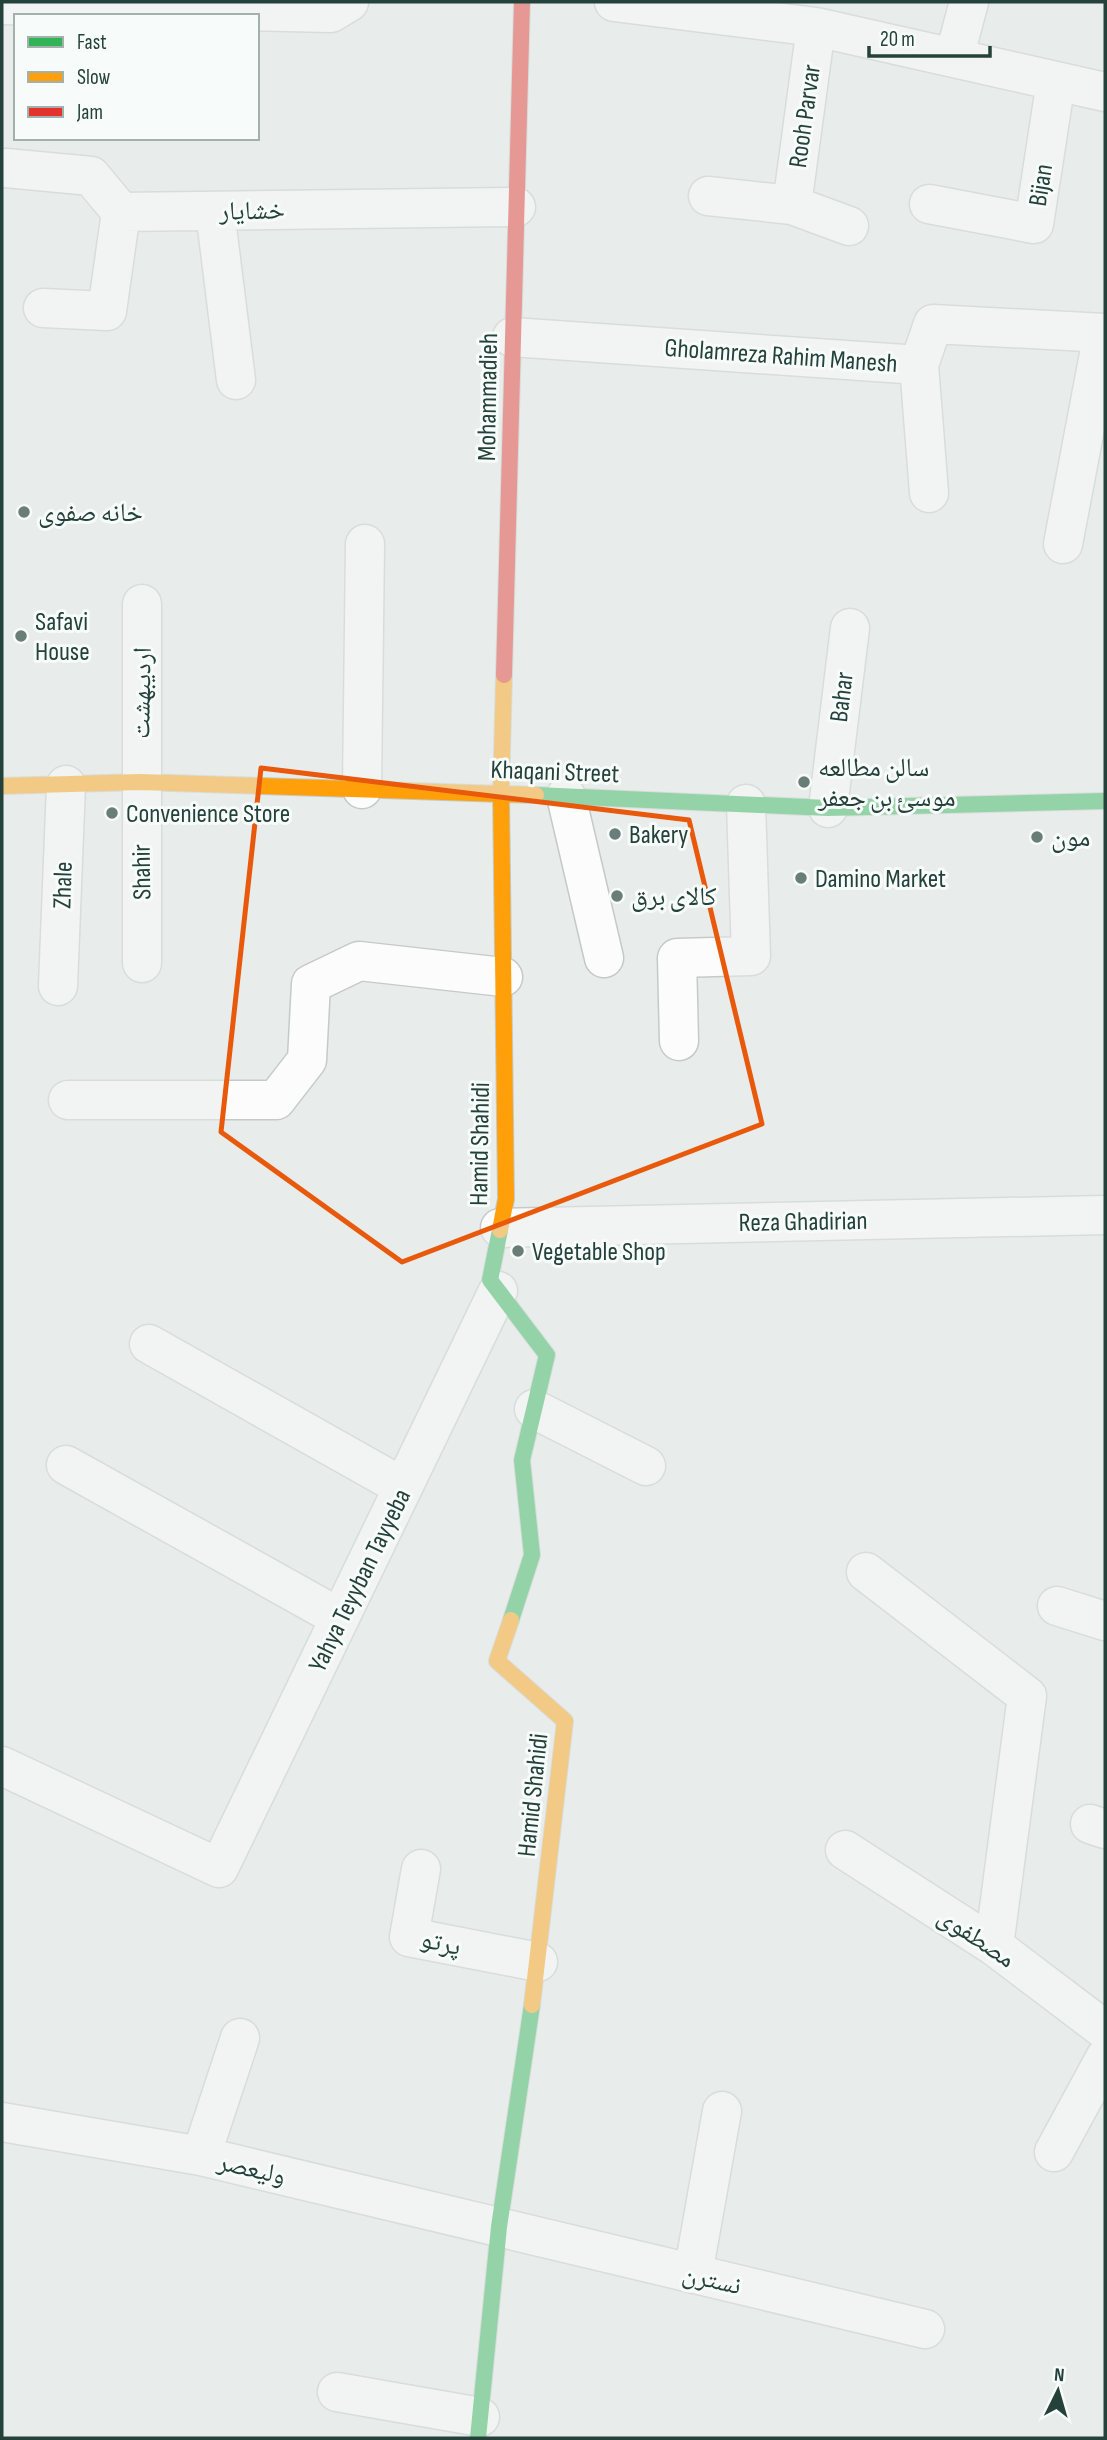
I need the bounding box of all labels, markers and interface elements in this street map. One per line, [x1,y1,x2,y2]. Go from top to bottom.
legend [14,14,259,140]
scale bar [869,14,990,58]
text: 20 m [880,27,915,52]
text: Fast [77,30,107,55]
street label: Rooh Parvar [783,62,828,170]
text: Slow [77,65,111,90]
text: Jam [76,100,103,125]
street label: Bijan [1023,162,1060,209]
street label: خشایار [218,195,285,228]
street label: Mohammadieh [472,333,505,461]
street label: Gholamreza Rahim Manesh [663,333,898,380]
place label: خانه صفوی [38,498,143,529]
marker: خانه صفوی [16,504,32,520]
place label: Safavi House [35,607,90,668]
marker: Safavi House [13,628,29,644]
street label: اردیبهشت [126,647,159,739]
street label: Bahar [824,670,861,724]
place label: سالن مطالعه موسئ بن جعفر [817,753,956,814]
street label: Khaqani Street [490,755,620,790]
marker: سالن مطالعه موسئ بن جعفر [796,774,812,790]
place label: Convenience Store [126,799,290,830]
marker: Convenience Store [104,805,120,821]
place label: Bakery [629,820,688,851]
place label: مون [1051,823,1090,854]
marker: Bakery [607,826,623,842]
marker: مون [1029,829,1045,845]
street label: Shahir [127,843,158,900]
street label: Zhale [47,861,80,909]
place label: Damino Market [815,864,946,895]
marker: Damino Market [793,870,809,886]
place label: کالای برق [631,882,717,913]
marker: کالای برق [609,888,625,904]
street label: Hamid Shahidi [464,1082,497,1206]
street label: Reza Ghadirian [738,1206,868,1239]
place label: Vegetable Shop [532,1237,666,1268]
marker: Vegetable Shop [510,1243,526,1259]
street label: Yahya Teyyban Tayyeba [303,1484,418,1677]
street label: Hamid Shahidi [512,1732,555,1858]
street label: مصطفوی [932,1901,1021,1975]
street label: پرتو [417,1924,464,1963]
street label: ولیعصر [214,2146,289,2192]
street label: نسترن [679,2259,744,2302]
north arrow [1023,2356,1093,2426]
text: N [1053,2364,1065,2387]

